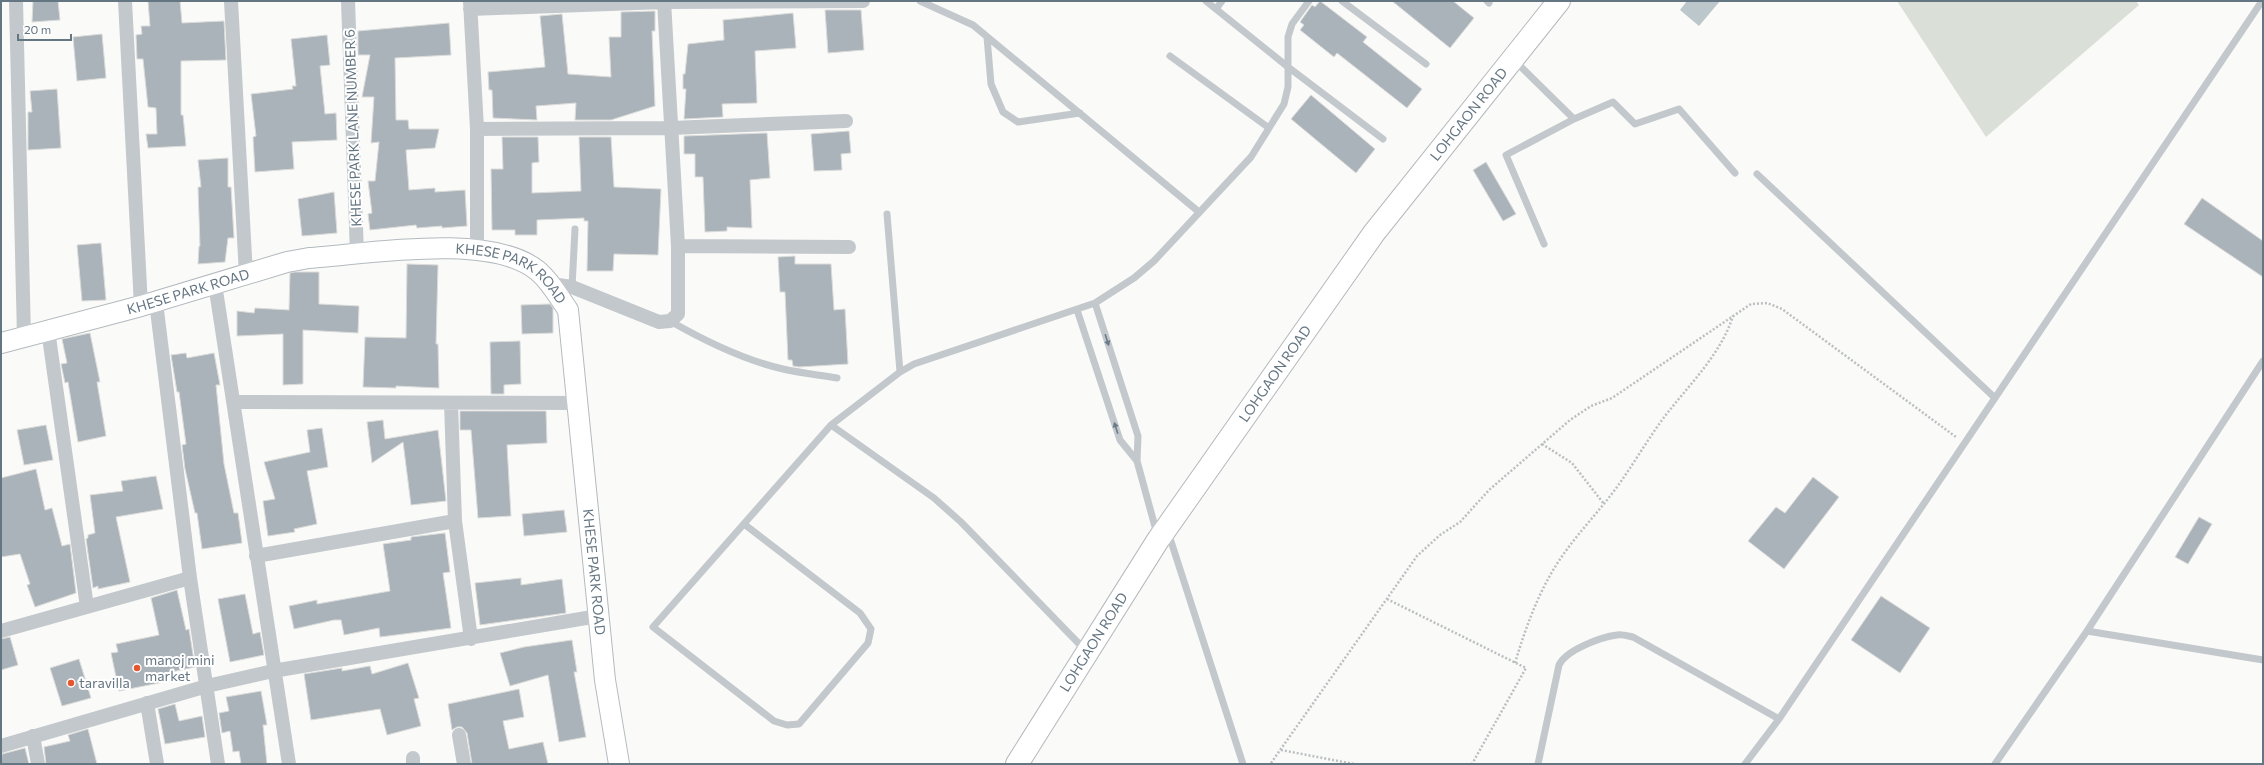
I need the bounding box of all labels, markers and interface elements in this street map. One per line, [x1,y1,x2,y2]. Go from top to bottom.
scale bar [18,16,71,42]
text: 20 m [24,22,51,36]
street label: KHESE PARK LANE NUMBER 6 [341,29,364,227]
street label: LOHGAON ROAD [1426,64,1511,164]
street label: KHESE PARK ROAD [455,239,570,306]
street label: KHESE PARK ROAD [125,265,251,317]
street label: LOHGAON ROAD [1235,322,1314,425]
one-way arrow [1104,335,1110,347]
one-way arrow [1113,422,1119,434]
street label: KHESE PARK ROAD [580,508,609,636]
street label: LOHGAON ROAD [1056,589,1131,695]
place label: manoj mini market [145,651,215,684]
marker: manoj mini market [132,663,142,673]
place label: taravilla [79,674,130,691]
marker: taravilla [66,678,76,688]

